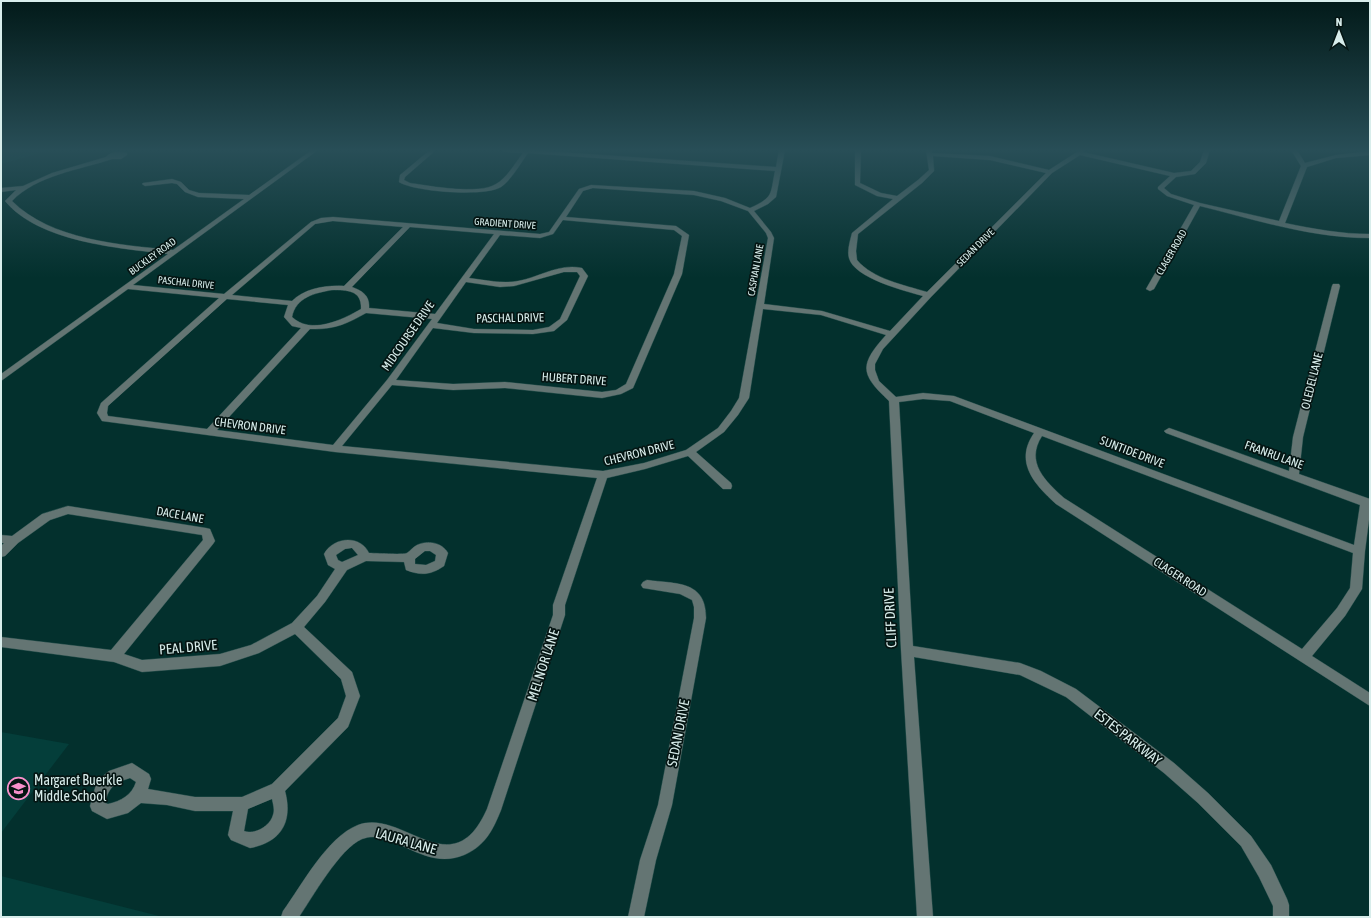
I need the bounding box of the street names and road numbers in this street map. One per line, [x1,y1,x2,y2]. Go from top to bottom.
street label: GRADIENT DRIVE [474,216,537,231]
street label: SEDAN DRIVE [954,226,997,268]
street label: CLAGER ROAD [1154,227,1189,277]
street label: BUCKLEY ROAD [127,235,178,277]
street label: CASPIAN LANE [746,243,766,297]
street label: PASCHAL DRIVE [157,274,215,291]
street label: MIDCOURSE DRIVE [379,299,437,373]
street label: PASCHAL DRIVE [476,310,544,326]
street label: OLEDEL LANE [1298,351,1326,411]
street label: HUBERT DRIVE [541,370,607,388]
street label: CHEVRON DRIVE [214,415,286,437]
street label: SUNTIDE DRIVE [1098,433,1166,471]
street label: CHEVRON DRIVE [602,438,676,468]
street label: FRANRU LANE [1243,438,1305,472]
street label: DACE LANE [155,504,205,526]
street label: CLAGER ROAD [1151,555,1209,600]
street label: CLIFF DRIVE [880,588,900,648]
street label: MEL NOR LANE [524,627,562,703]
street label: PEAL DRIVE [158,636,218,658]
street label: SEDAN DRIVE [664,698,692,768]
street label: ESTES PARKWAY [1091,706,1165,769]
street label: LAURA LANE [374,825,438,857]

